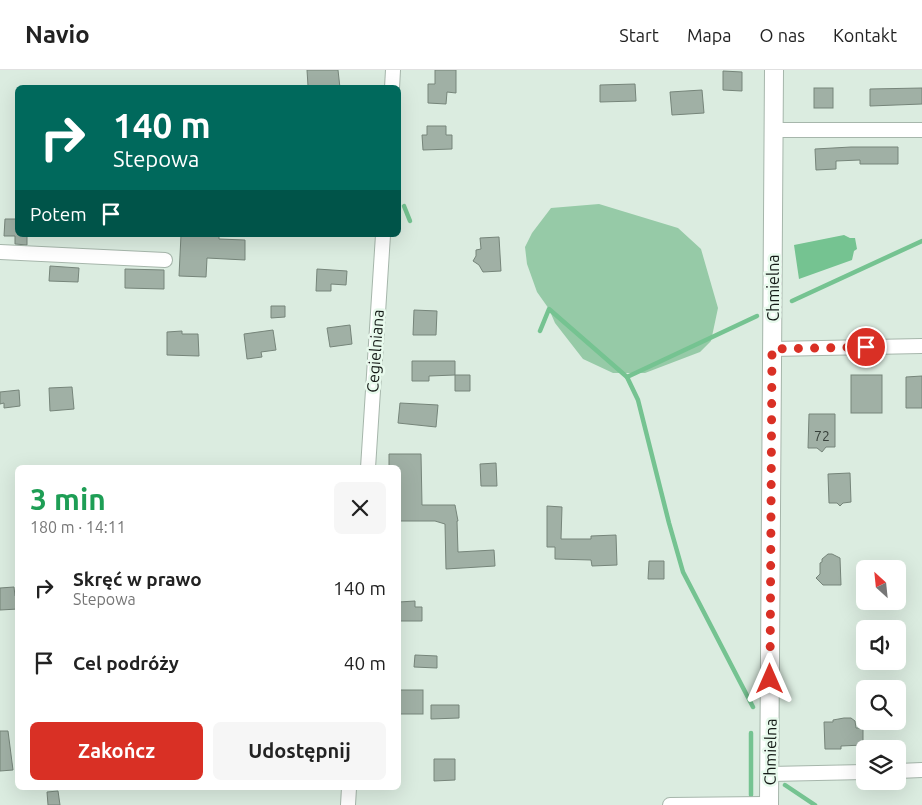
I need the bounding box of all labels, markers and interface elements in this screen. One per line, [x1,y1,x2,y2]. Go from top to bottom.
text: Navio [25,21,90,48]
text: Start [619,25,659,45]
text: Mapa [687,25,732,45]
text: O nas [760,25,805,45]
text: Kontakt [833,25,897,45]
icon: right [30,105,95,170]
text: 140 m [113,105,211,145]
text: Stepowa [113,146,199,171]
icon: arrive [97,200,125,228]
text: Potem [30,203,87,225]
street label: Chmielna [764,254,782,322]
street label: Cegielniana [363,309,387,393]
pin [845,326,887,368]
icon: arrive [852,333,880,361]
house number: 72 [814,428,830,444]
text: 3 min [30,482,106,516]
button: close [334,482,386,534]
text: 180 m · 14:11 [30,518,126,536]
north arrow [856,560,906,610]
map controls [856,560,906,790]
text: Skręć w prawo [73,568,202,590]
icon: right [30,574,58,602]
text: 140 m [333,577,386,599]
text: Stepowa [73,590,136,608]
button: sound [856,620,906,670]
icon: arrive [30,649,58,677]
text: Cel podróży [73,652,179,674]
text: 40 m [344,652,386,674]
position arrow [743,652,795,704]
button: search [856,680,906,730]
street label: Chmielna [760,718,780,786]
button: Zakończ [30,722,203,780]
button: Udostępnij [213,722,386,780]
button: layers [856,740,906,790]

